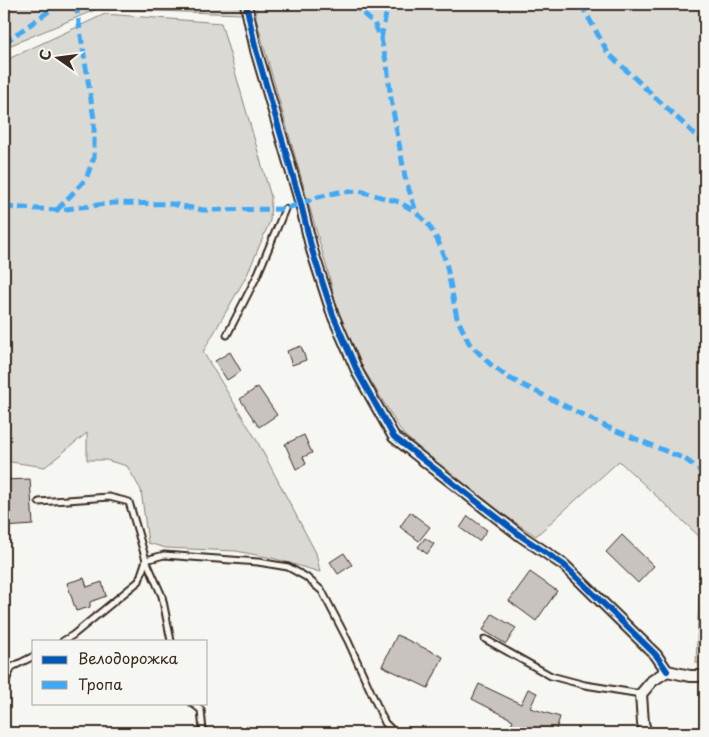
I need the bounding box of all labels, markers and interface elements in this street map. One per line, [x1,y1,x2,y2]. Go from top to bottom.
north arrow [32,32,82,82]
text: С [33,47,56,62]
legend [32,640,208,704]
text: Велодорожка [78,646,179,669]
text: Тропа [78,672,123,695]

